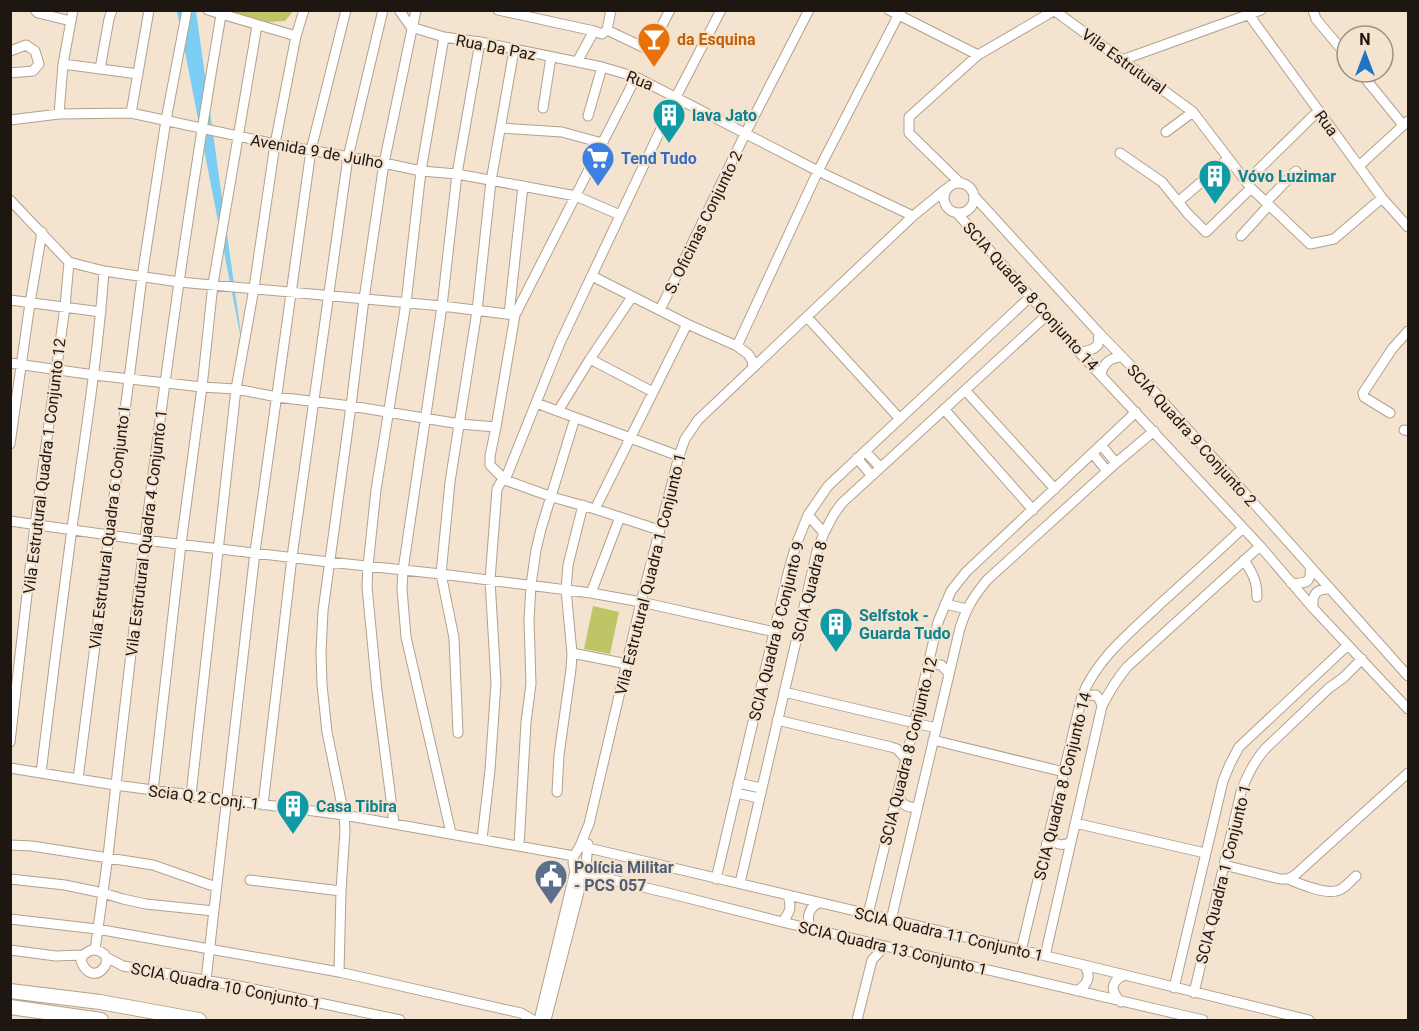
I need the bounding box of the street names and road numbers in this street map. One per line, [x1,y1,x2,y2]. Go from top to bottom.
street label: Vila Estrutural [1078,25,1169,98]
street label: Rua Da Paz [454,30,538,65]
street label: Rua [624,67,656,94]
street label: Rua [1311,107,1342,140]
street label: Avenida 9 de Julho [249,130,385,173]
street label: S. Oficinas Conjunto 2 [661,148,746,297]
street label: SCIA Quadra 8 Conjunto 14 [959,218,1102,374]
street label: Vila Estrutural Quadra 1 Conjunto 12 [19,337,70,595]
street label: SCIA Quadra 9 Conjunto 2 [1123,361,1260,510]
street label: Vila Estrutural Quadra 6 Conjunto I [85,406,134,650]
street label: Vila Estrutural Quadra 4 Conjunto 1 [122,409,171,658]
street label: Vila Estrutural Quadra 1 Conjunto 1 [611,451,690,697]
street label: SCIA Quadra 8 Conjunto 9 [745,539,808,723]
street label: SCIA Quadra 8 [788,539,831,643]
street label: SCIA Quadra 8 Conjunto 12 [876,655,941,847]
street label: SCIA Quadra 8 Conjunto 14 [1030,690,1095,882]
street label: Scia Q 2 Conj. 1 [147,781,261,814]
street label: SCIA Quadra 1 Conjunto 1 [1192,782,1255,966]
street label: SCIA Quadra 11 Conjunto 1 [853,904,1045,965]
street label: SCIA Quadra 13 Conjunto 1 [797,918,989,979]
street label: SCIA Quadra 10 Conjunto 1 [129,959,323,1014]

